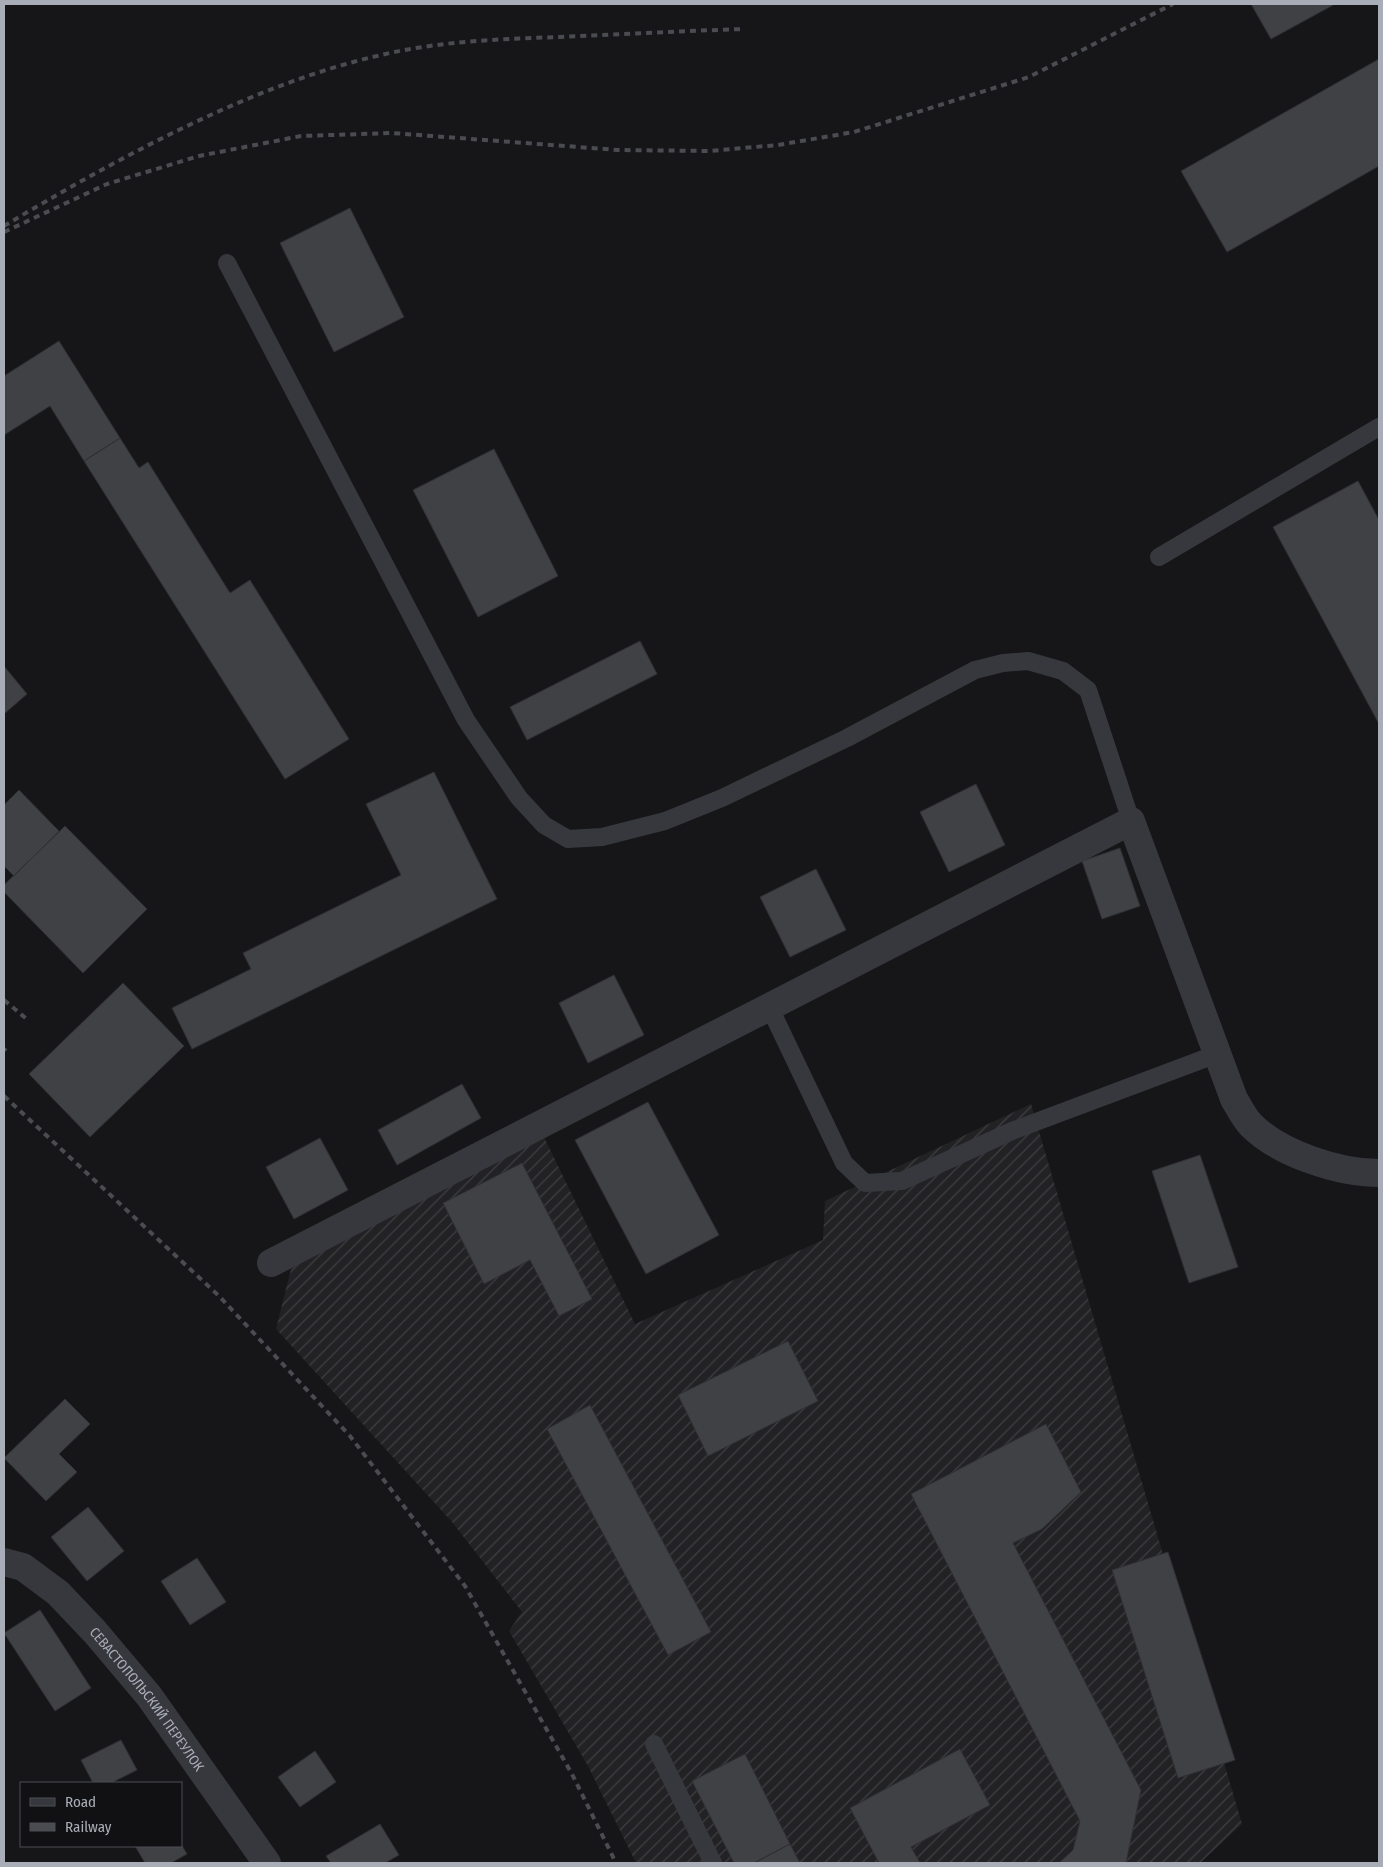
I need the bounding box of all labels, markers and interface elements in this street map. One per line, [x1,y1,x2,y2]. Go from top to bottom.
street label: СЕВАСТОПОЛЬСКИЙ ПЕРЕУЛОК [86,1624,208,1775]
legend [20,1782,182,1847]
text: Road [65,1793,96,1811]
text: Railway [65,1818,112,1836]

